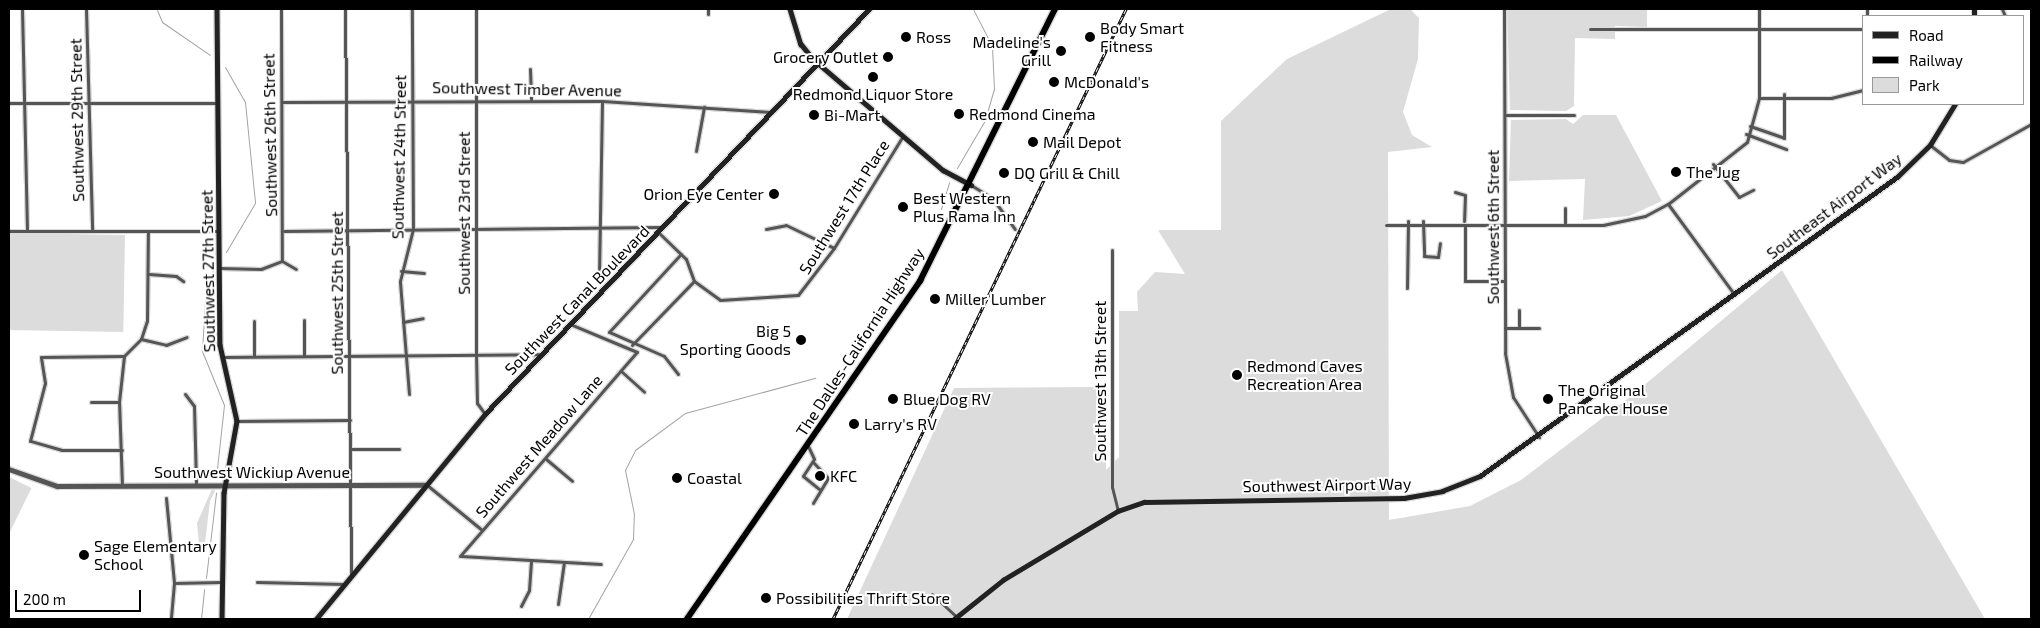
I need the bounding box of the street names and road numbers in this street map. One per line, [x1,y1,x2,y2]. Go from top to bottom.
street label: Southwest 29th Street [66,38,88,202]
street label: Southwest 26th Street [259,53,281,217]
street label: Southwest 24th Street [388,75,410,239]
street label: Southwest Timber Avenue [432,78,622,100]
street label: Southwest 23rd Street [454,131,474,295]
street label: Southwest 17th Place [795,136,893,278]
street label: Southeast Airport Way [1762,149,1906,263]
street label: Southwest 6th Street [1483,150,1503,304]
street label: Southwest 27th Street [197,189,219,353]
street label: Southwest 25th Street [327,211,347,375]
street label: Southwest Canal Boulevard [500,221,654,379]
street label: The Dalles-California Highway [792,244,928,440]
street label: Southwest 13th Street [1090,301,1110,461]
street label: Southwest Meadow Lane [472,371,606,521]
street label: Southwest Wickiup Avenue [154,462,350,482]
street label: Southwest Airport Way [1242,474,1412,496]

